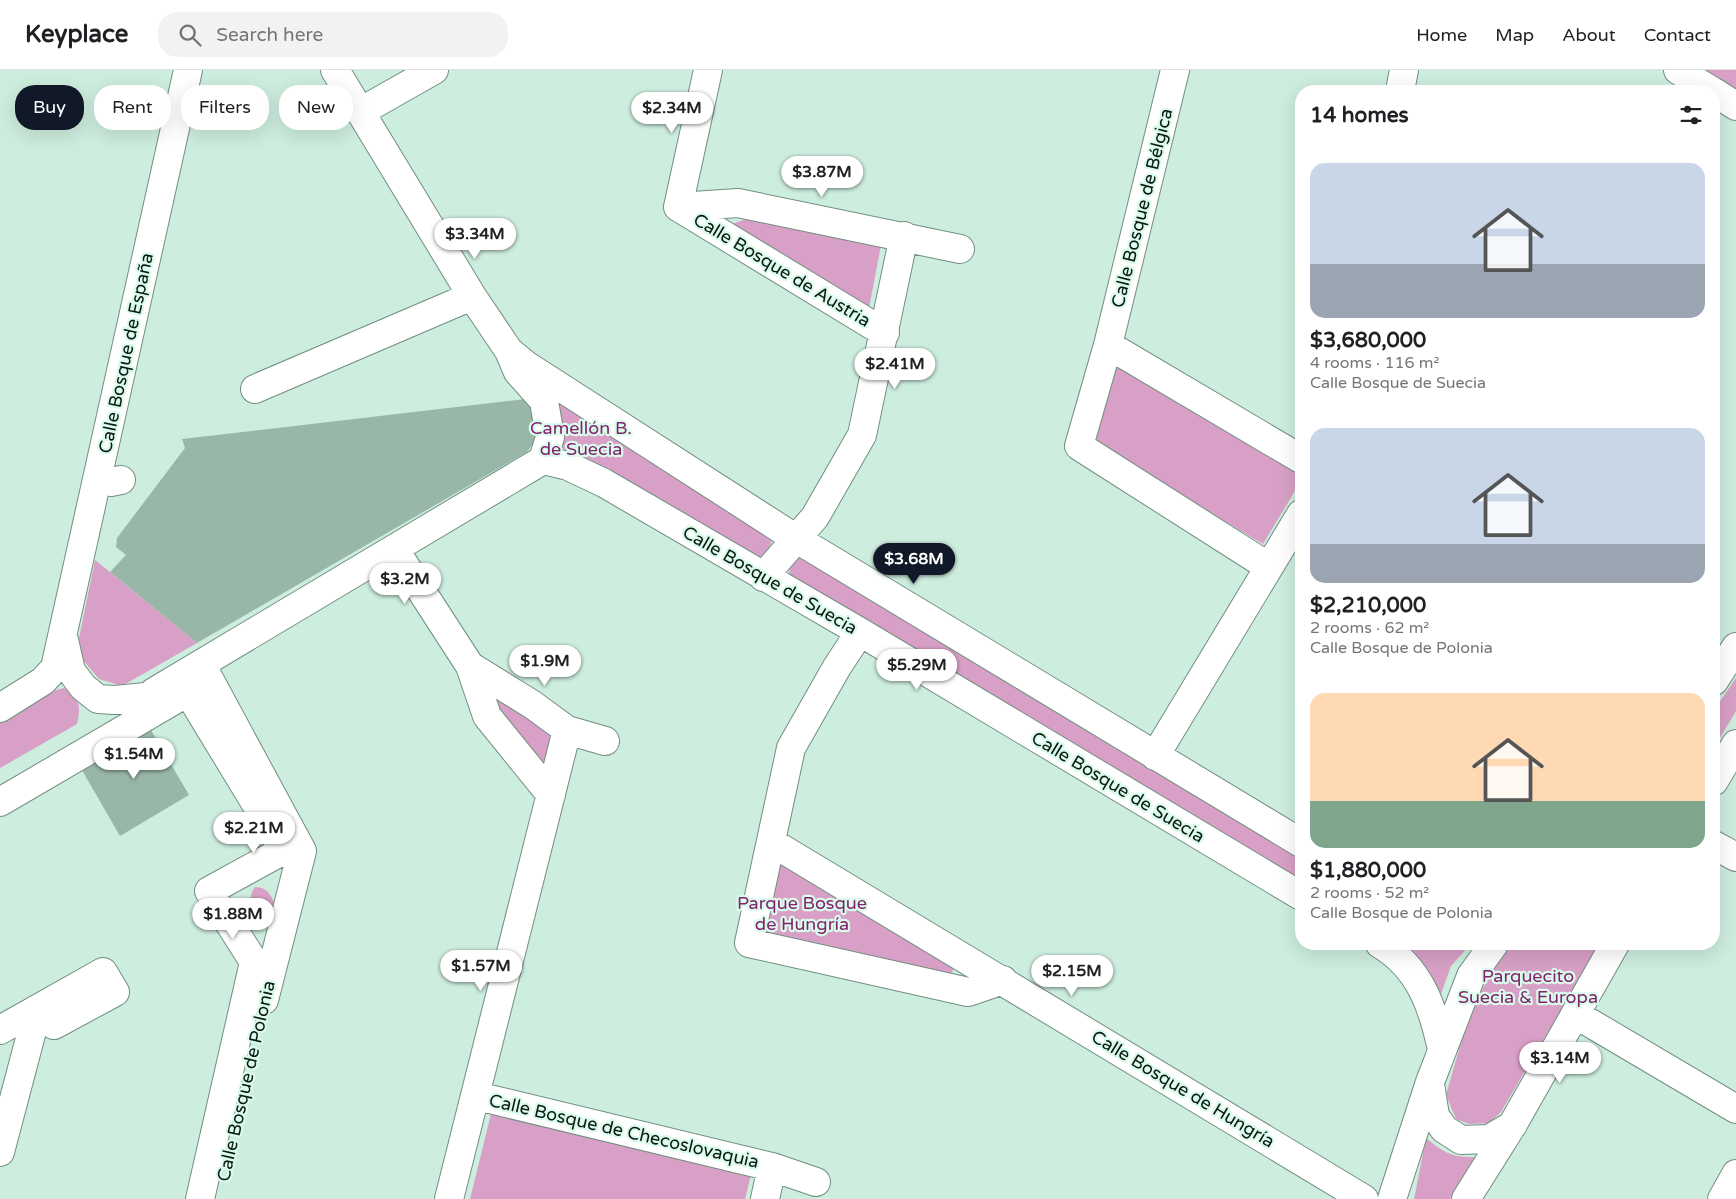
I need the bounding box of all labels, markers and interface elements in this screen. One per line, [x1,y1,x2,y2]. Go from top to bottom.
search box [158,12,508,57]
text: Keyplace [25,20,128,49]
icon: search [176,21,204,49]
text: Search here [216,24,323,46]
text: Home [1416,24,1467,46]
text: Map [1495,24,1534,46]
text: About [1562,24,1616,46]
text: Contact [1644,24,1711,46]
chip: Buy [15,85,84,130]
chip: Rent [94,85,171,130]
chip: Filters [181,85,269,130]
chip: New [279,85,353,130]
pin: $2.34M [631,92,713,134]
text: $2.34M [642,98,702,118]
icon: filters [1677,101,1705,129]
text: 14 homes [1310,103,1409,128]
street label: Calle Bosque de Bélgica [1107,106,1177,310]
pin: $3.87M [781,156,863,198]
text: $3.87M [792,162,852,182]
icon: home [1463,195,1553,285]
street label: Calle Bosque de Austria [689,208,875,332]
pin: $3.34M [434,218,516,260]
text: $3.34M [445,224,505,244]
street label: Calle Bosque de España [94,251,158,455]
text: $3,680,000 [1310,328,1426,353]
pin: $2.41M [854,348,936,390]
text: 4 rooms · 116 m² [1310,353,1439,373]
text: $2.41M [865,354,925,374]
text: Calle Bosque de Suecia [1310,373,1486,393]
park label: Camellón B. de Suecia [530,417,632,460]
icon: home [1463,460,1553,550]
street label: Calle Bosque de Suecia [679,521,861,639]
pin: $3.68M [873,542,955,585]
text: $3.68M [884,549,944,569]
pin: $3.2M [370,562,440,605]
text: $3.2M [380,569,430,589]
text: $2,210,000 [1310,593,1426,618]
text: 2 rooms · 62 m² [1310,618,1429,638]
text: Calle Bosque de Polonia [1310,638,1493,658]
pin: $1.9M [510,644,580,687]
pin: $5.29M [876,648,958,691]
text: $1.9M [520,651,570,671]
text: $5.29M [887,655,947,675]
icon: home [1463,725,1553,815]
street label: Calle Bosque de Suecia [1027,727,1209,847]
pin: $1.54M [93,738,175,780]
text: $1.54M [104,744,164,764]
pin: $2.21M [213,812,295,854]
text: $2.21M [224,818,284,838]
text: $1,880,000 [1310,858,1426,883]
text: 2 rooms · 52 m² [1310,883,1429,903]
park label: Parque Bosque de Hungría [737,892,867,935]
pin: $1.88M [192,898,274,940]
text: Calle Bosque de Polonia [1310,903,1493,923]
text: $1.88M [203,904,263,924]
pin: $1.57M [440,950,522,992]
pin: $2.15M [1031,954,1113,997]
text: $1.57M [451,956,511,976]
text: $2.15M [1042,961,1102,981]
park label: Parquecito Suecia & Europa [1458,965,1598,1008]
street label: Calle Bosque de Polonia [212,978,280,1184]
street label: Calle Bosque de Hungría [1087,1026,1279,1152]
pin: $3.14M [1519,1042,1601,1084]
text: $3.14M [1530,1048,1590,1068]
street label: Calle Bosque de Checoslovaquia [487,1089,761,1173]

